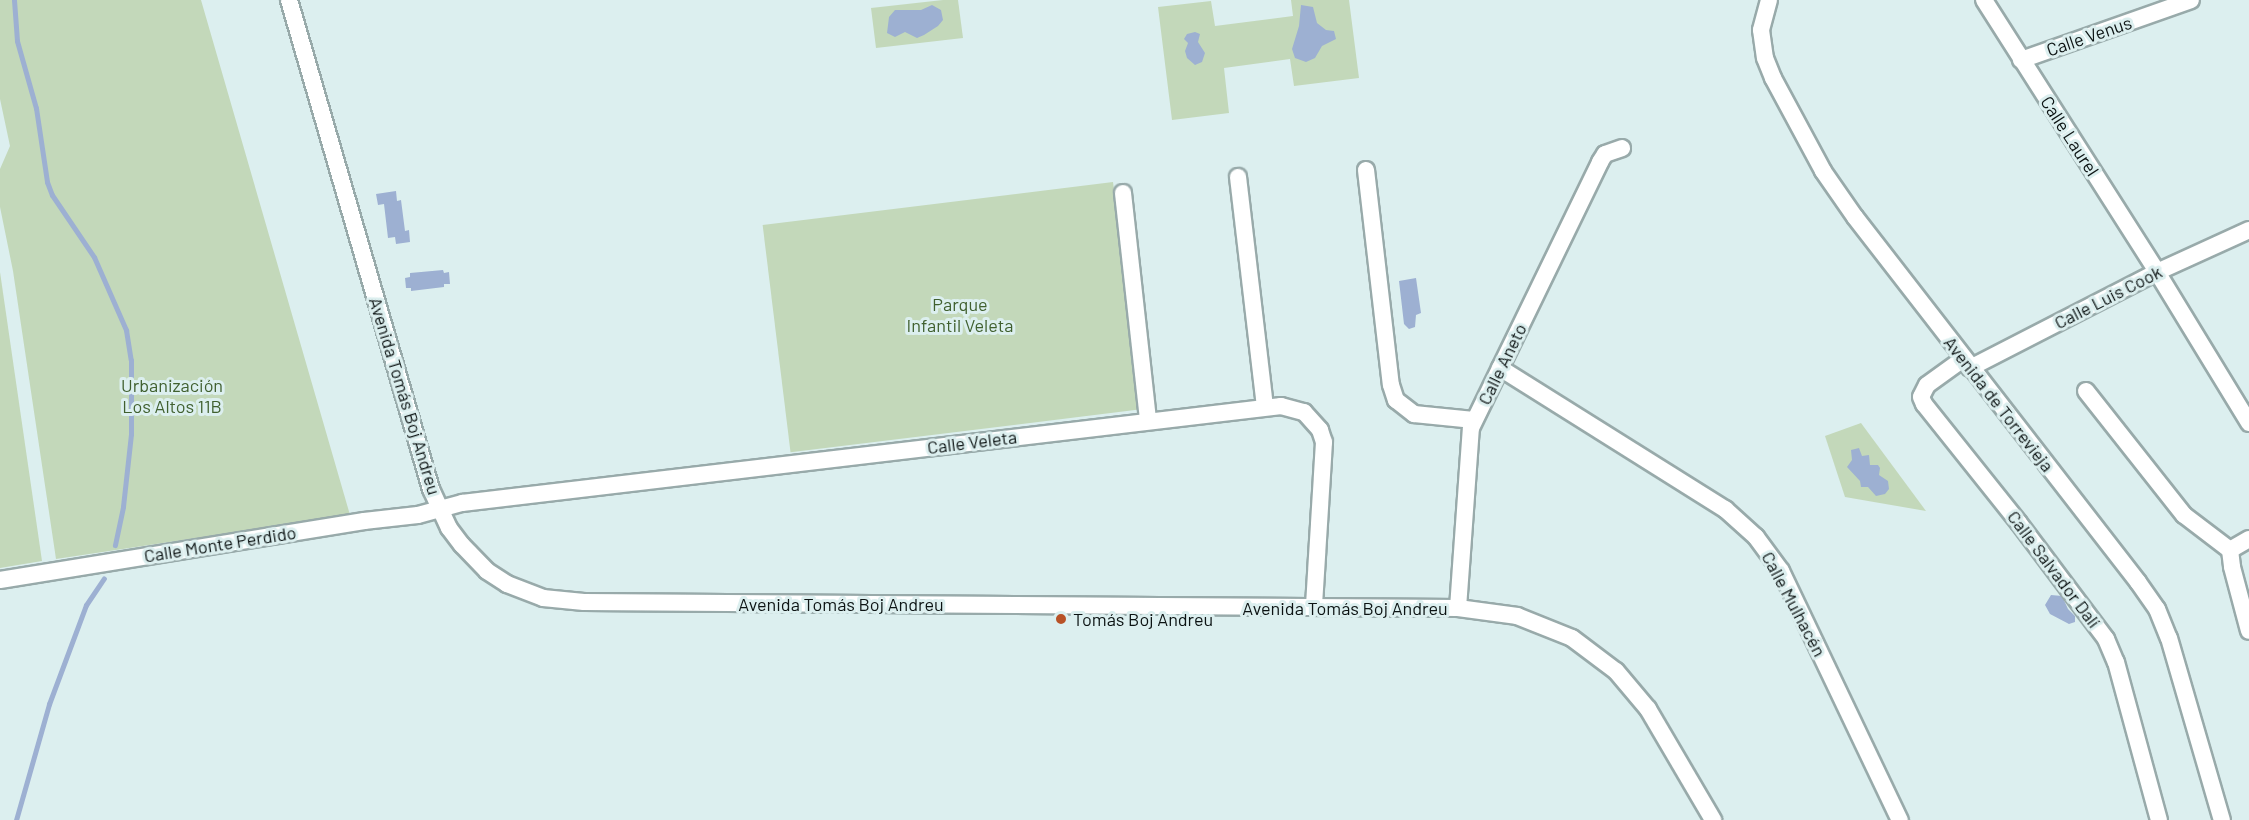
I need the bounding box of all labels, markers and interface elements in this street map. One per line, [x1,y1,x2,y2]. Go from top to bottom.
street label: Calle Venus [2044,11,2134,61]
street label: Calle Laurel [2036,92,2104,180]
street label: Calle Luis Cook [2051,261,2165,333]
park label: Parque Infantil Veleta [907,294,1013,336]
street label: Avenida Tomás Boj Andreu [365,295,445,497]
street label: Calle Aneto [1473,320,1531,408]
street label: Avenida de Torrevieja [1939,332,2059,476]
park label: Urbanización Los Altos 11B [121,375,223,418]
street label: Calle Veleta [926,426,1018,458]
street label: Calle Salvador Dalí [2003,506,2105,632]
street label: Calle Monte Perdido [142,521,298,567]
street label: Calle Mulhacén [1757,548,1831,660]
street label: Avenida Tomás Boj Andreu [738,593,944,615]
street label: Avenida Tomás Boj Andreu [1242,597,1448,619]
place label: Tomás Boj Andreu [1073,608,1213,630]
marker: Tomás Boj Andreu [1054,612,1068,626]

